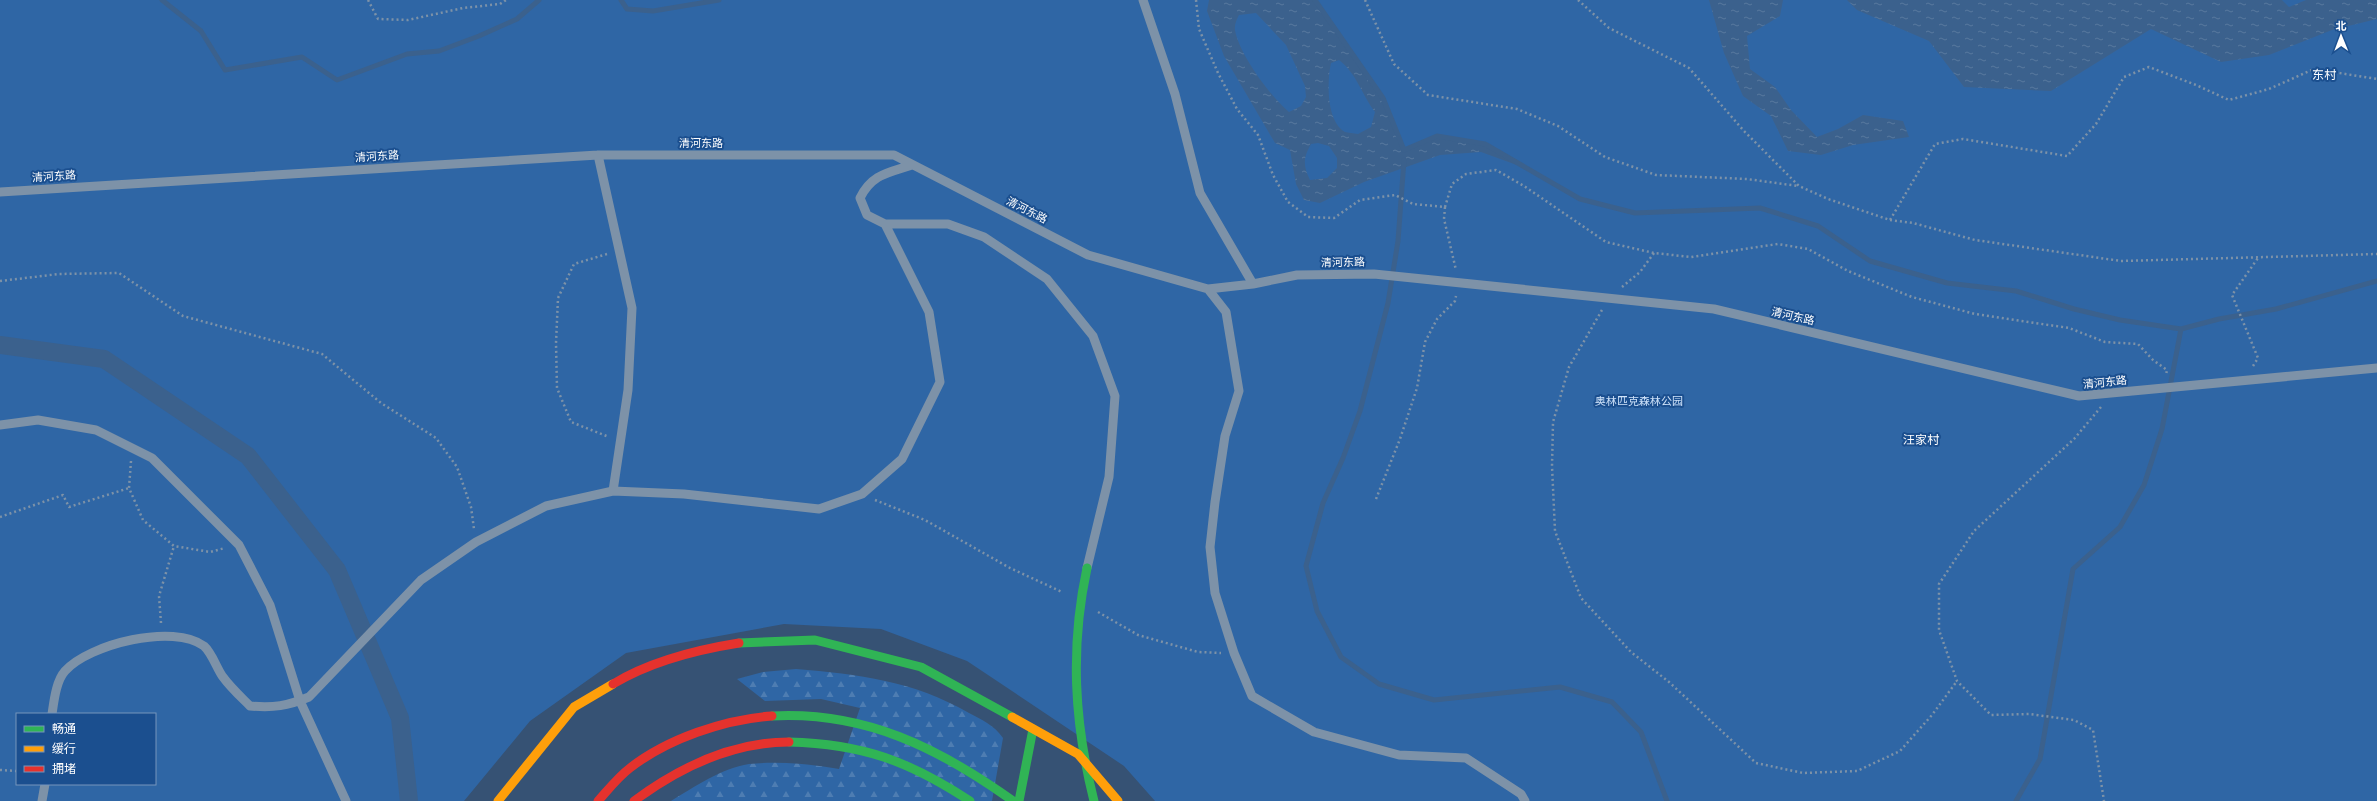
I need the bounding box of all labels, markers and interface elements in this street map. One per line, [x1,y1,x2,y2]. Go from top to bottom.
north arrow [2321,16,2361,56]
text: 北 [2335,20,2346,32]
district label: 东村 [2312,68,2337,81]
street label: 清河东路 [679,137,723,149]
street label: 清河东路 [355,148,399,164]
street label: 清河东路 [32,168,76,184]
street label: 清河东路 [1005,195,1049,225]
street label: 清河东路 [1321,256,1365,268]
street label: 清河东路 [1770,305,1816,327]
street label: 清河东路 [2082,374,2128,390]
park label: 奥林匹克森林公园 [1595,395,1683,407]
district label: 汪家村 [1903,433,1940,446]
legend [16,713,156,785]
text: 畅通 [52,722,76,735]
text: 缓行 [52,742,76,755]
text: 拥堵 [52,762,76,775]

